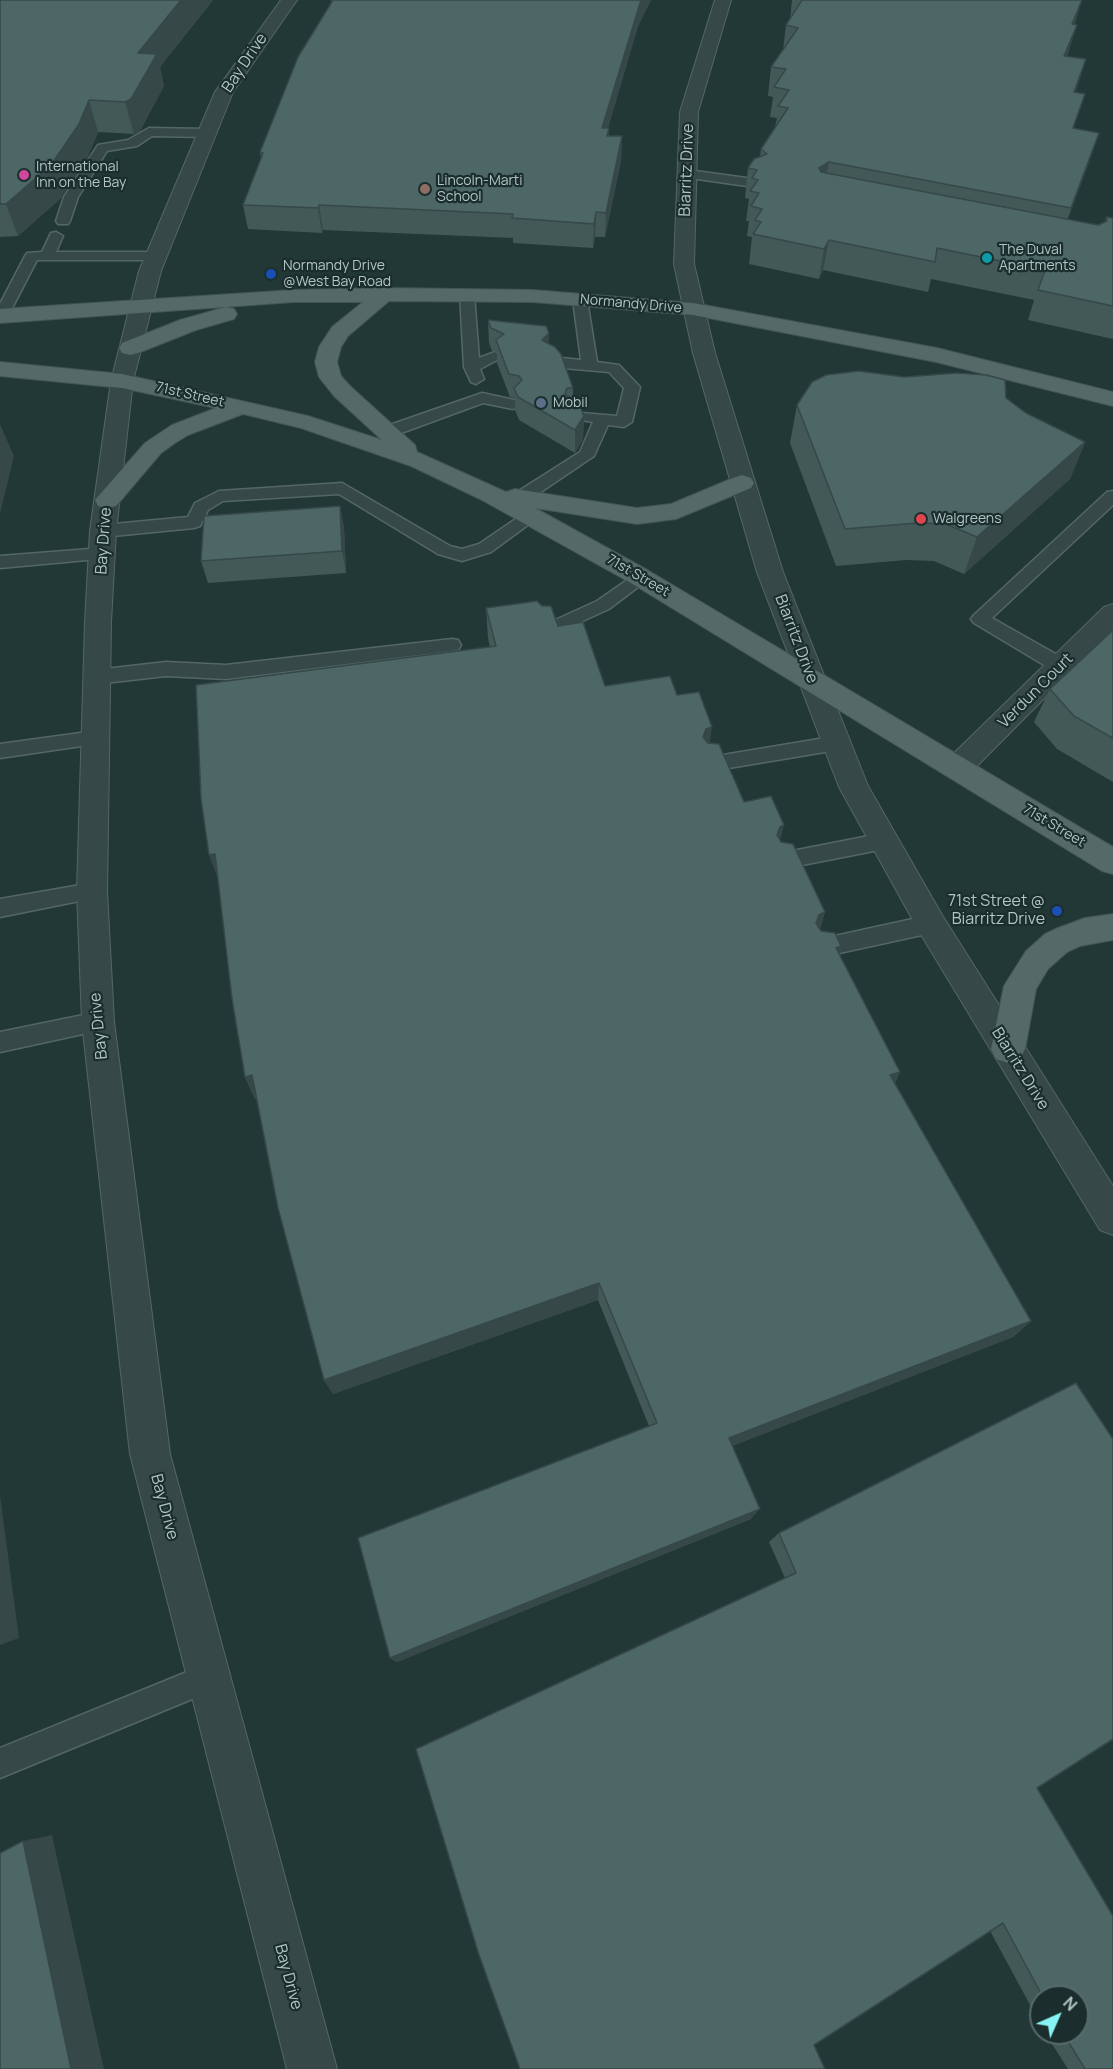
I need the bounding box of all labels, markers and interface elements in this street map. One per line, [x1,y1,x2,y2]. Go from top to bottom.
street label: Bay Drive [218,30,272,96]
street label: Biarritz Drive [676,123,698,217]
place label: International Inn on the Bay [36,159,126,192]
marker: International Inn on the Bay [17,168,31,182]
place label: Lincoln-Marti School [437,173,522,206]
marker: Lincoln-Marti School [418,182,432,196]
place label: The Duval Apartments [999,242,1076,274]
marker: The Duval Apartments [980,251,994,265]
place label: Normandy Drive @West Bay Road [283,258,391,290]
marker: Normandy Drive @West Bay Road [264,267,278,281]
street label: Normandy Drive [579,291,683,317]
street label: 71st Street [154,379,226,411]
place label: Mobil [553,395,588,411]
marker: Mobil [534,396,548,410]
street label: Bay Drive [92,507,116,575]
place label: Walgreens [933,511,1002,527]
marker: Walgreens [914,512,928,526]
street label: 71st Street [604,551,672,601]
street label: Biarritz Drive [770,592,822,686]
street label: Verdun Court [995,650,1077,732]
street label: 71st Street [1020,801,1088,851]
place label: 71st Street @ Biarritz Drive [948,892,1045,930]
marker: 71st Street @ Biarritz Drive [1050,904,1064,918]
street label: Bay Drive [86,992,112,1060]
street label: Biarritz Drive [987,1024,1053,1114]
street label: Bay Drive [146,1472,182,1542]
street label: Bay Drive [270,1942,306,2012]
north arrow [1029,1985,1089,2045]
text: N [1058,1992,1082,2016]

